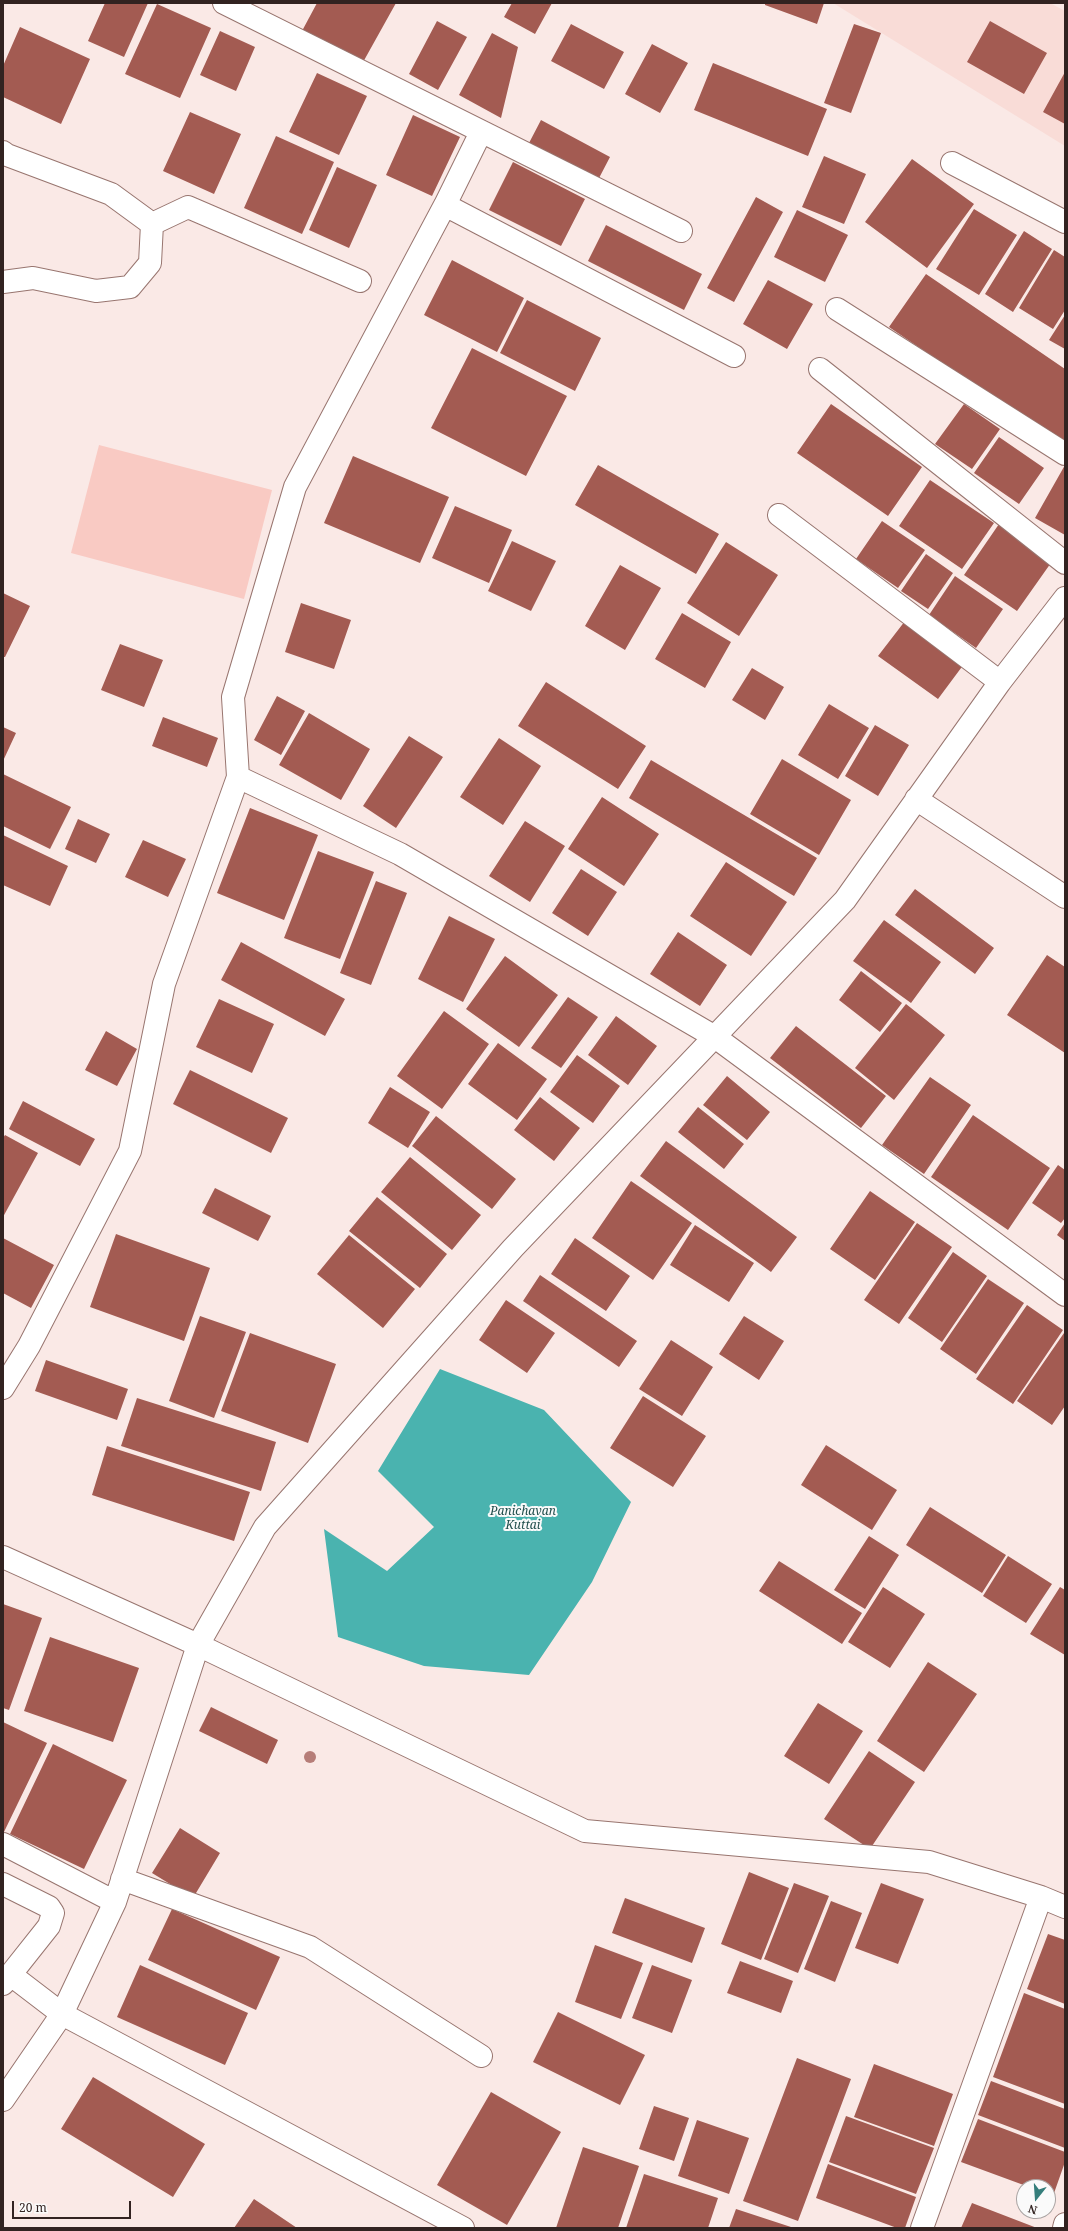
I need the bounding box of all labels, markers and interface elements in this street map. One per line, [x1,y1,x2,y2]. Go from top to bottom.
water label: Panichavan Kuttai [490,1505,556,1533]
north arrow [1016,2179,1056,2219]
scale bar [14,2193,133,2219]
text: 20 m [19,2199,47,2216]
text: N [1026,2202,1039,2218]

